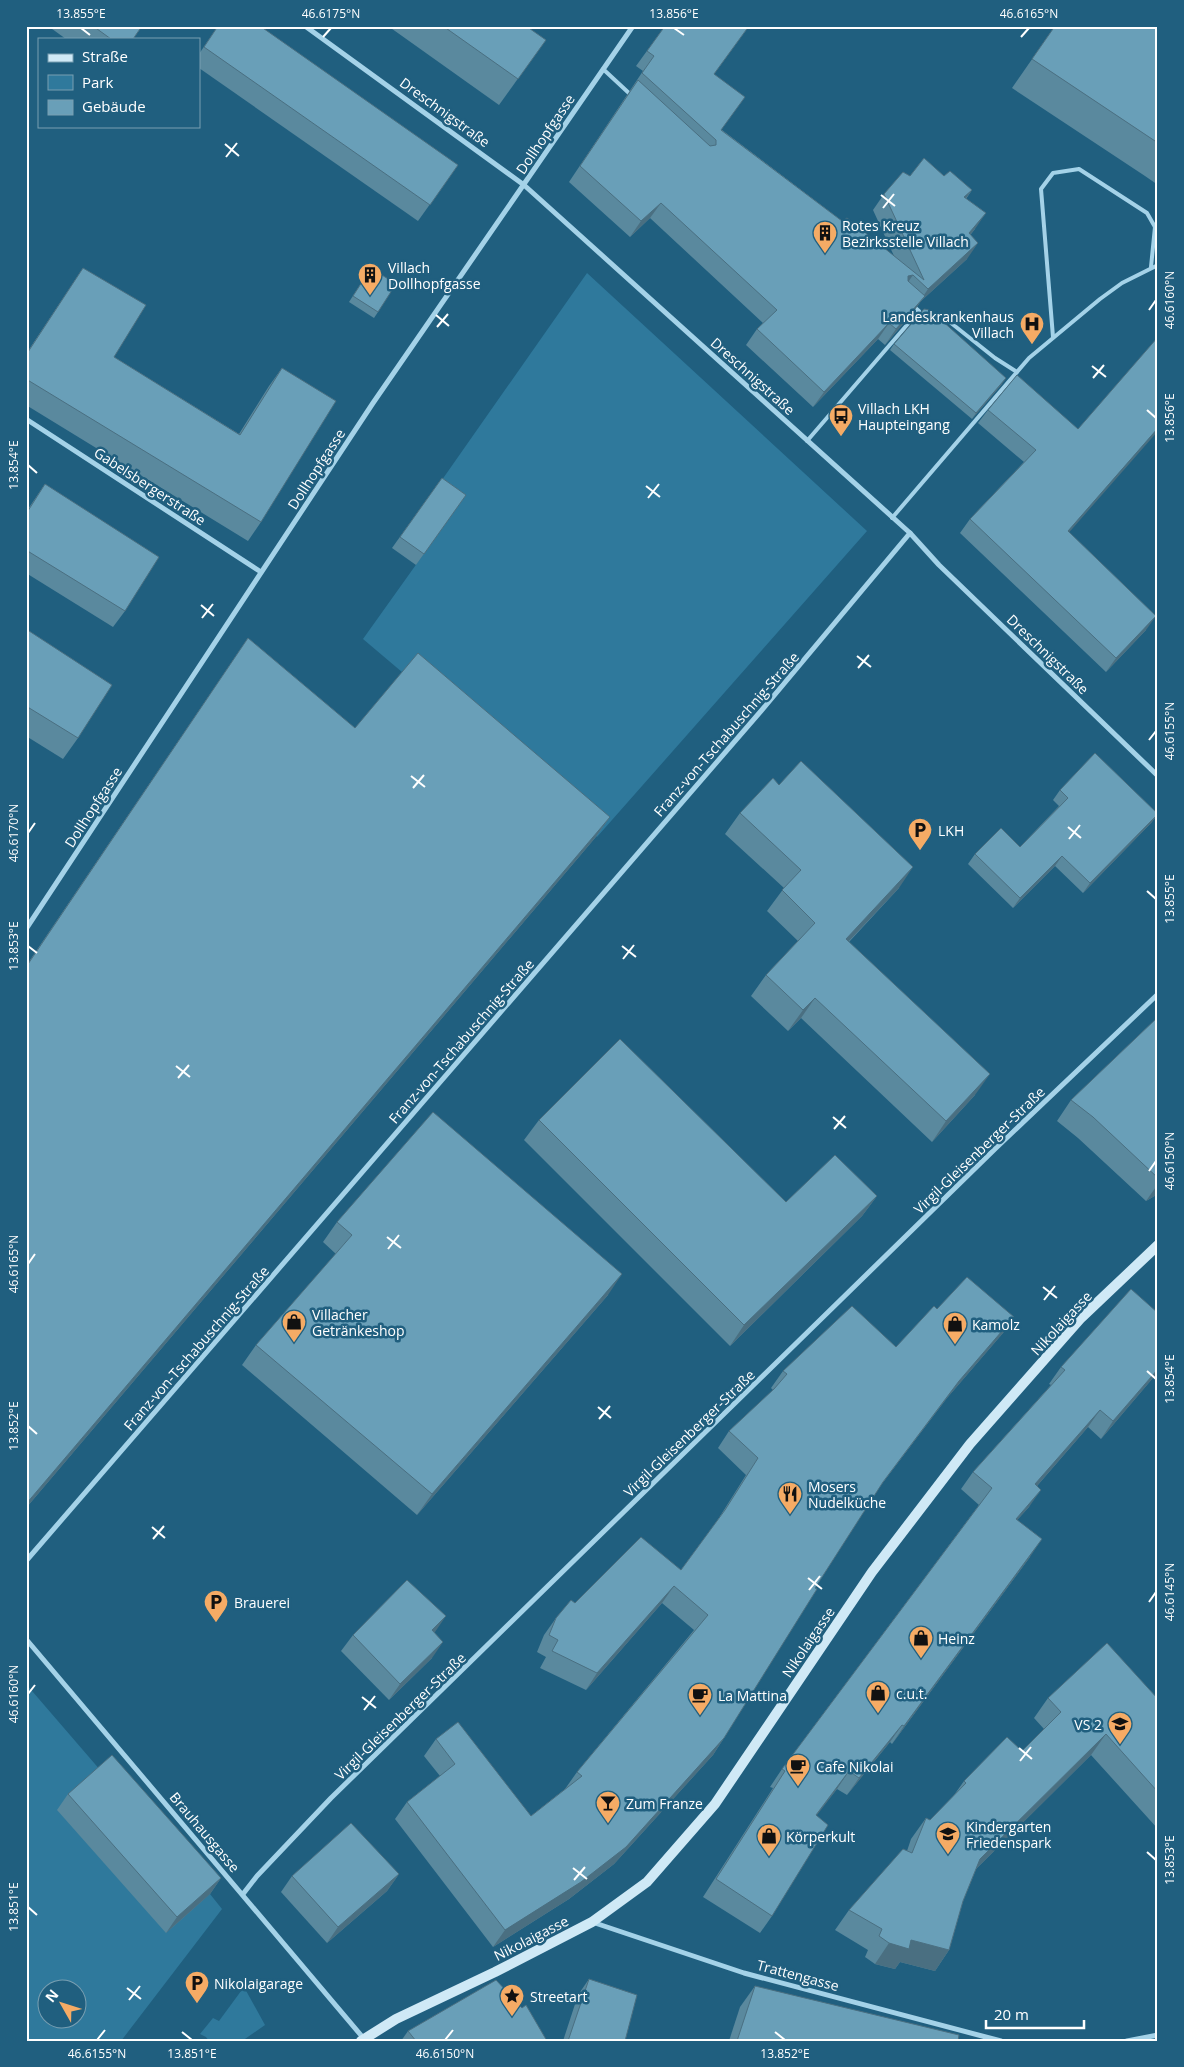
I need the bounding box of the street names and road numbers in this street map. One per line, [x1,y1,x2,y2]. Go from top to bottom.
street label: Dreschnigstraße [396,73,494,151]
street label: Dollhopfgasse [511,90,579,178]
street label: Dreschnigstraße [707,333,799,419]
street label: Dollhopfgasse [283,425,349,513]
street label: Gabelsbergerstraße [90,443,210,529]
street label: Dreschnigstraße [1003,610,1093,698]
street label: Franz-von-Tschabuschnig-Straße [649,648,803,820]
street label: Dollhopfgasse [60,763,126,851]
street label: Franz-von-Tschabuschnig-Straße [384,955,538,1127]
street label: Virgil-Gleisenberger-Straße [909,1082,1049,1218]
street label: Franz-von-Tschabuschnig-Straße [119,1262,273,1434]
street label: Nikolaigasse [1026,1287,1096,1359]
street label: Virgil-Gleisenberger-Straße [619,1365,759,1501]
street label: Nikolaigasse [777,1603,839,1681]
street label: Virgil-Gleisenberger-Straße [330,1648,470,1784]
street label: Brauhausgasse [166,1788,244,1876]
street label: Nikolaigasse [490,1911,572,1965]
street label: Trattengasse [755,1955,841,1995]

